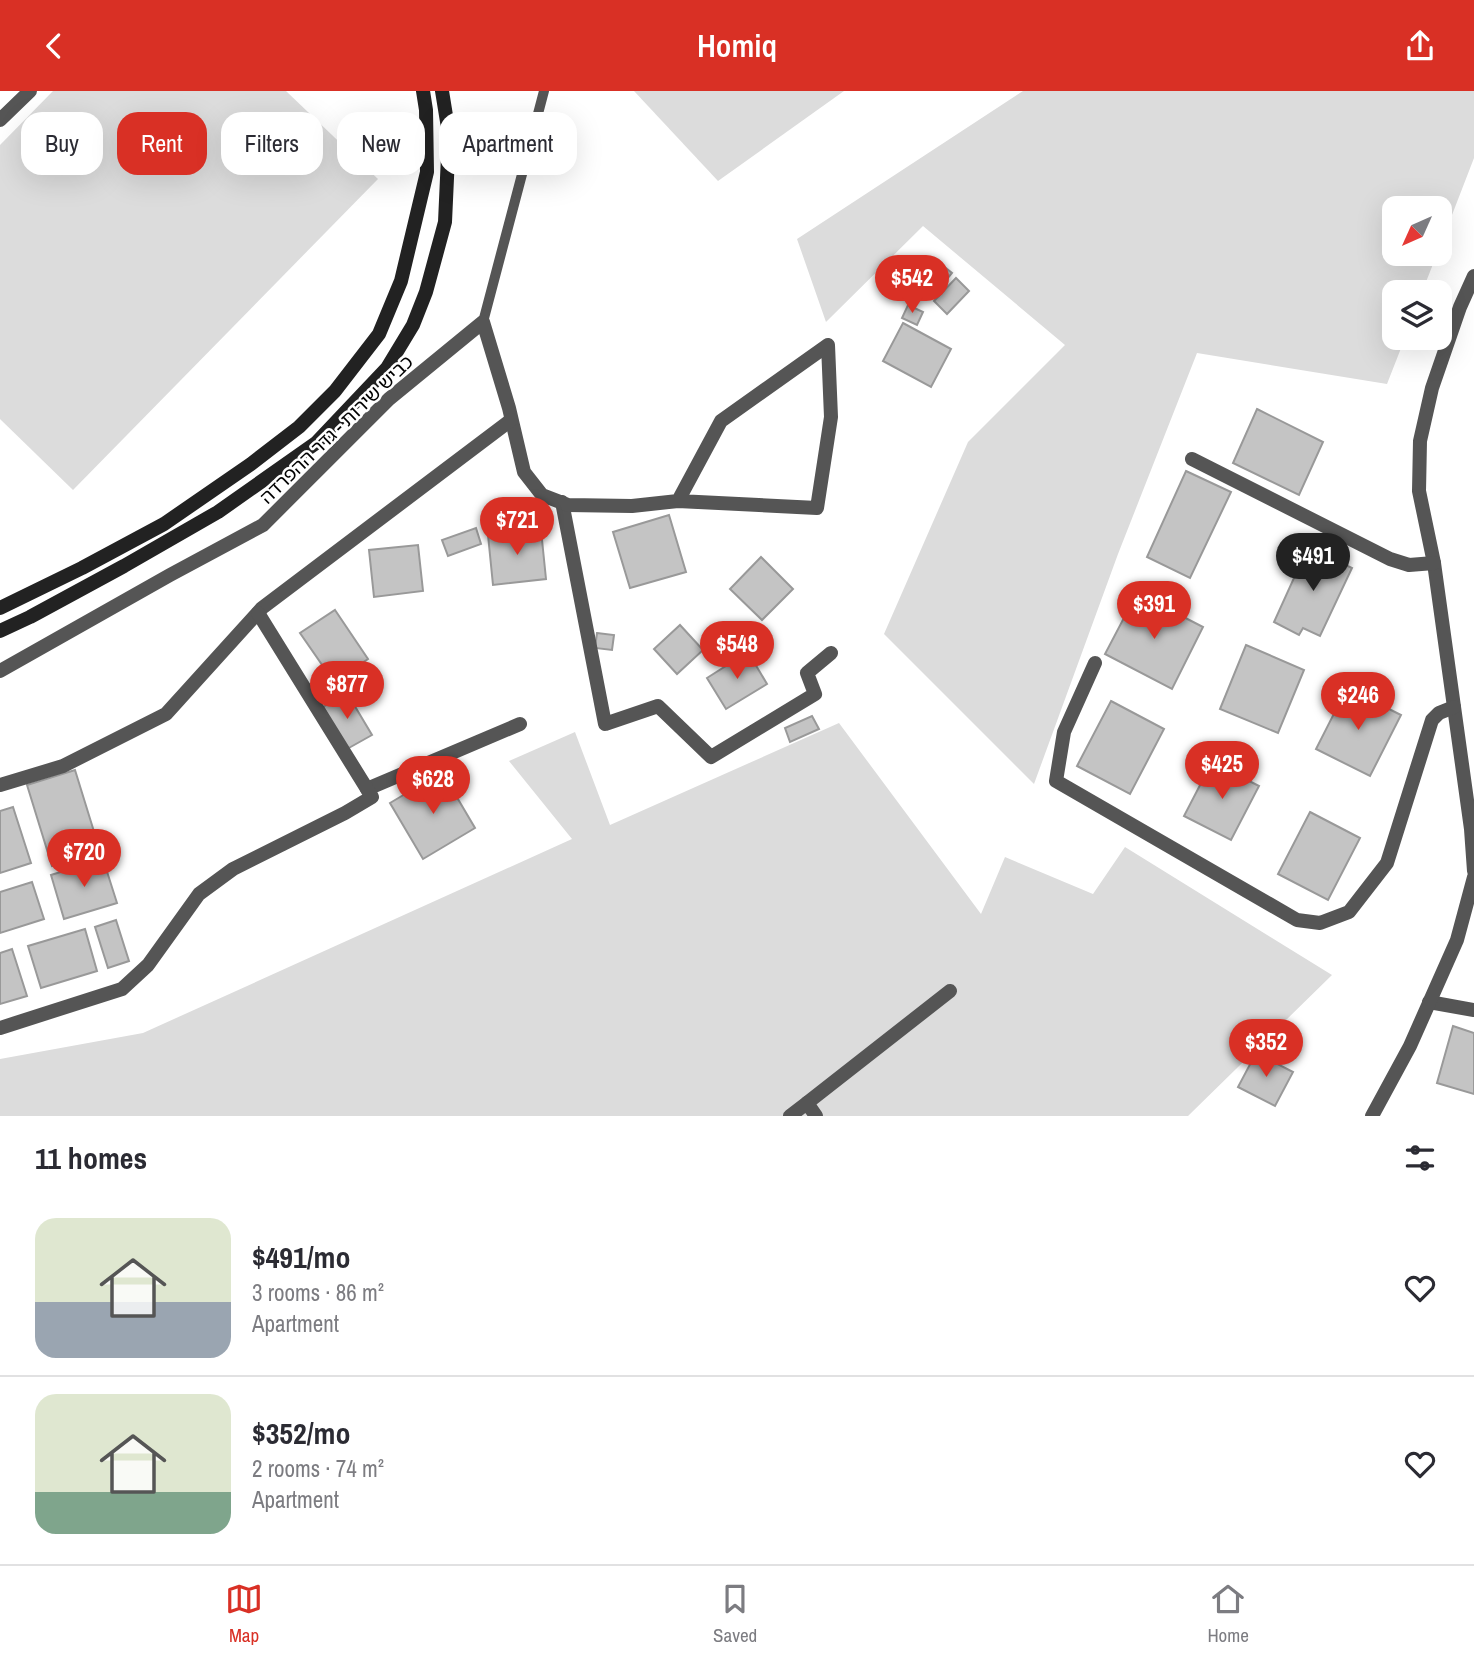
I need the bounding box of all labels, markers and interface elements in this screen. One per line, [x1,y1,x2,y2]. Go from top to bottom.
text: Homiq [697,24,777,67]
icon: back [35,27,73,65]
icon: share [1401,27,1439,65]
chip: Buy [21,112,103,175]
chip: Rent [117,112,207,175]
chip: Filters [221,112,323,175]
chip: New [337,112,425,175]
chip: Apartment [439,112,577,175]
north arrow [1382,196,1452,266]
map controls [1382,196,1452,350]
pin: $542 [871,255,953,315]
text: $542 [891,262,933,293]
button: layers [1382,280,1452,350]
street label: כביש שירות - גדר ההפרדה [254,349,418,509]
pin: $721 [476,497,558,557]
text: $721 [496,504,538,535]
pin: $491 [1272,533,1354,593]
text: $491 [1292,540,1334,571]
pin: $391 [1113,581,1195,641]
text: $391 [1133,588,1175,619]
pin: $548 [696,621,778,681]
text: $548 [716,628,758,659]
pin: $877 [306,661,388,721]
text: $877 [326,668,368,699]
pin: $246 [1317,673,1399,732]
text: $246 [1337,679,1379,710]
pin: $425 [1181,741,1263,801]
text: $425 [1201,748,1243,779]
pin: $628 [392,757,474,816]
text: $628 [412,763,454,794]
pin: $720 [43,829,125,889]
text: $720 [63,836,105,867]
pin: $352 [1225,1019,1307,1079]
text: $352 [1245,1026,1287,1057]
text: 11 homes [35,1138,147,1178]
icon: filters [1401,1139,1439,1177]
text: $491/mo [252,1237,350,1277]
icon: home [91,1246,175,1330]
icon: heart [1401,1269,1439,1307]
text: 3 rooms · 86 m² [252,1277,384,1308]
text: Apartment [252,1308,339,1339]
text: $352/mo [252,1413,350,1453]
icon: home [91,1422,175,1506]
icon: heart [1401,1445,1439,1483]
text: 2 rooms · 74 m² [252,1453,384,1484]
text: Apartment [252,1484,339,1515]
tab: Map [225,1580,263,1648]
tab: Saved [713,1580,757,1648]
tab: Home [1207,1580,1249,1648]

